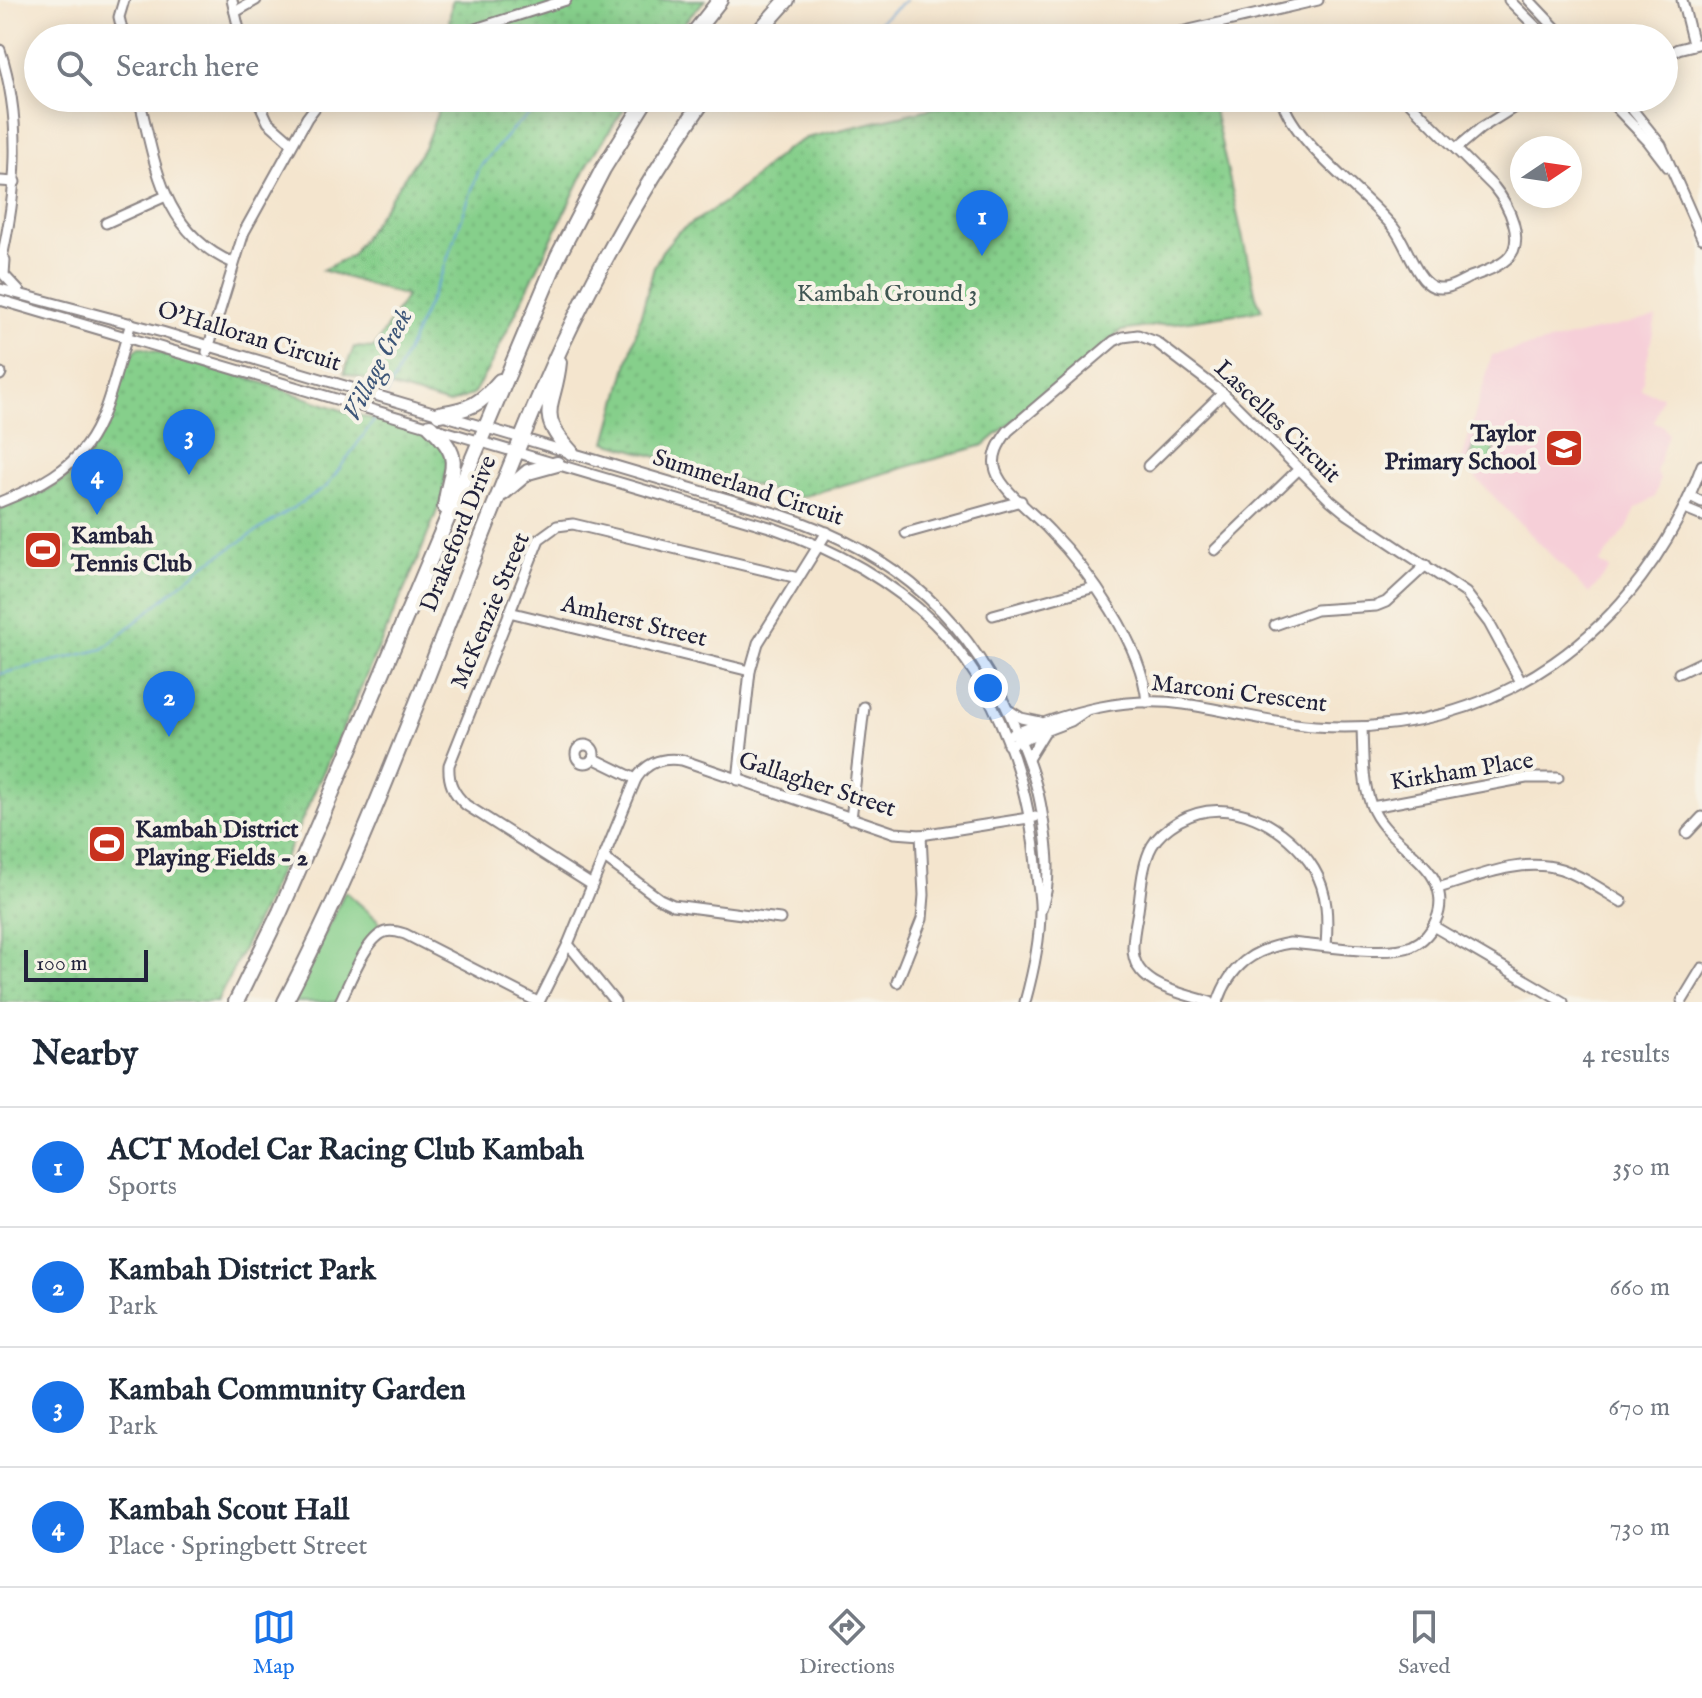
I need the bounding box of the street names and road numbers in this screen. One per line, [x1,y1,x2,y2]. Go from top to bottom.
street label: O'Halloran Circuit [154,294,344,380]
street label: Lascelles Circuit [1207,354,1347,490]
street label: Summerland Circuit [649,443,847,533]
street label: Drakeford Drive [413,451,505,617]
street label: McKenzie Street [444,528,538,694]
street label: Amherst Street [557,589,710,655]
street label: Marconi Crescent [1149,668,1329,720]
street label: Gallagher Street [735,745,899,825]
street label: Kirkham Place [1388,745,1536,799]

